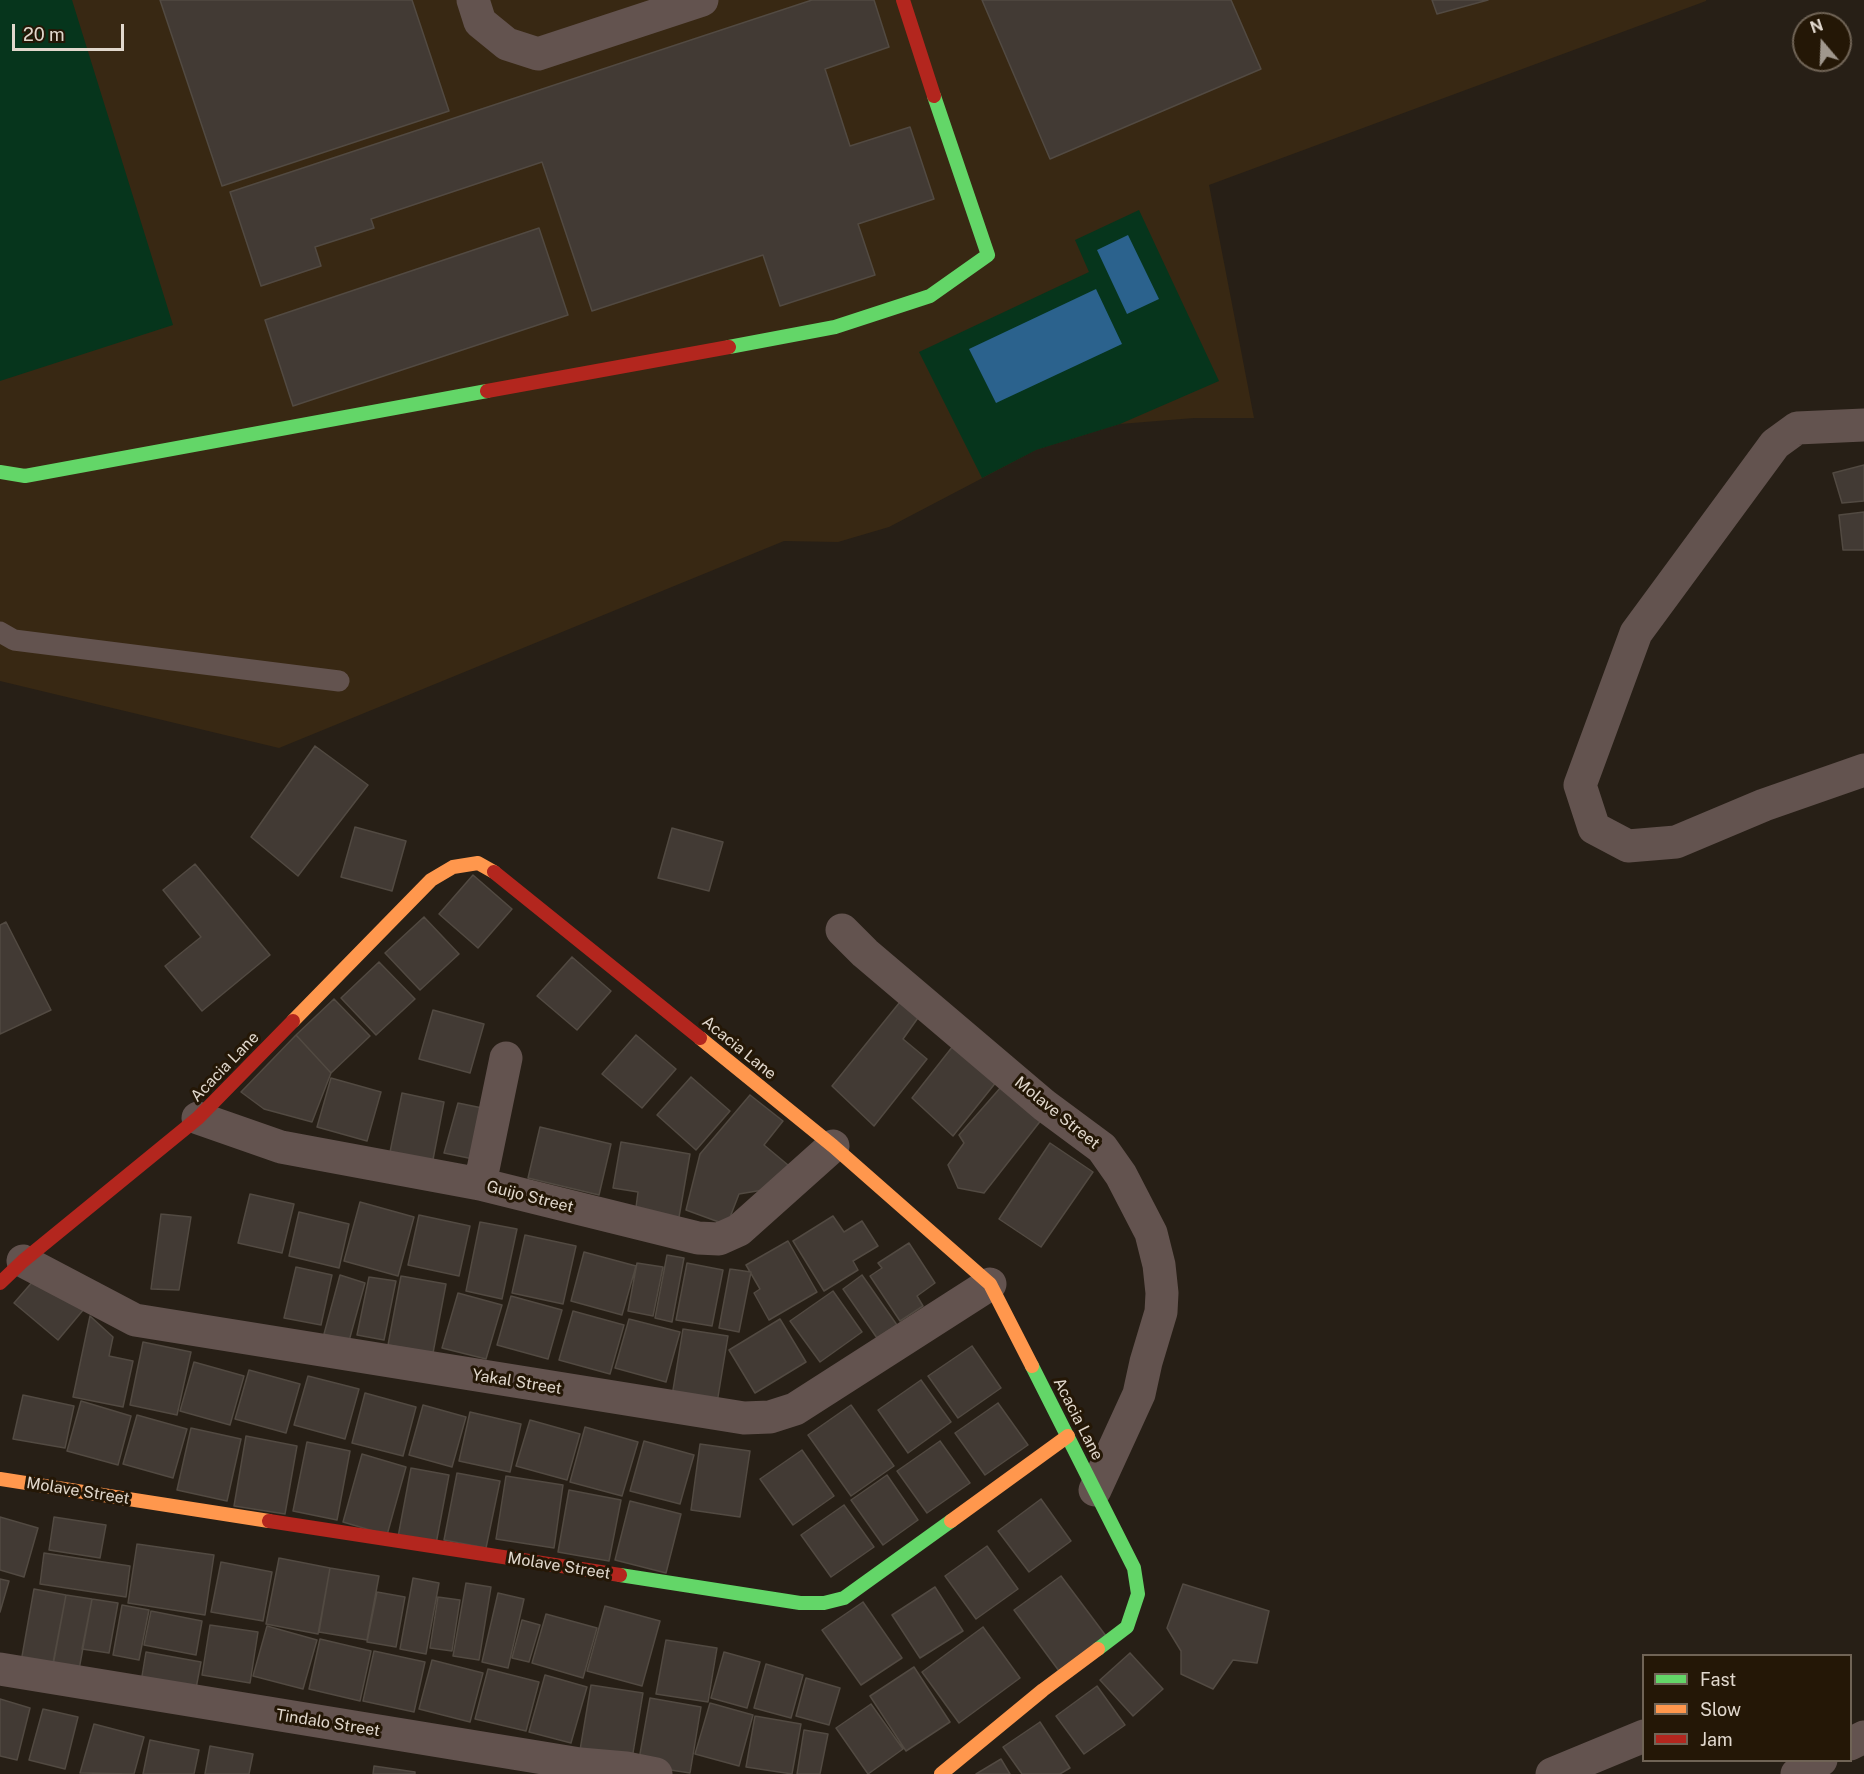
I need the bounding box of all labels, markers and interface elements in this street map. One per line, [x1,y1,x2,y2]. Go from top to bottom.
scale bar [15,12,128,50]
north arrow [1792,12,1852,72]
text: N [1808,15,1826,37]
text: 20 m [23,24,65,45]
street label: Acacia Lane [698,1012,780,1084]
street label: Acacia Lane [187,1028,263,1106]
street label: Molave Street [1011,1073,1103,1153]
street label: Guijo Street [485,1177,575,1217]
street label: Yakal Street [471,1365,563,1399]
street label: Acacia Lane [1049,1375,1107,1463]
street label: Molave Street [25,1473,131,1509]
street label: Molave Street [506,1548,612,1584]
legend [1642,1654,1852,1762]
text: Fast [1700,1669,1736,1690]
text: Slow [1700,1699,1741,1720]
street label: Tindalo Street [274,1705,382,1741]
text: Jam [1700,1729,1733,1750]

